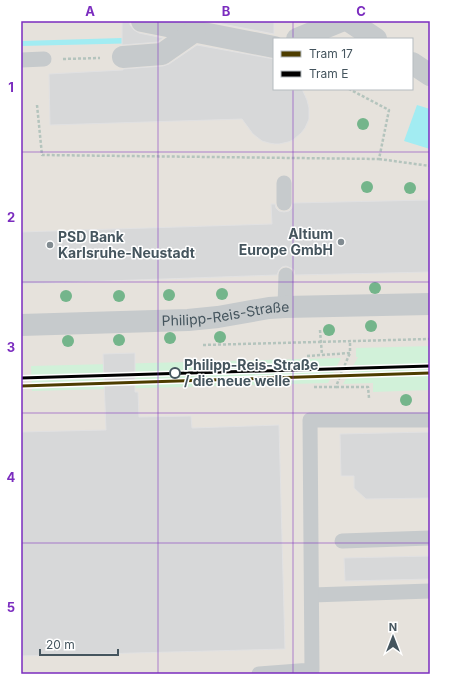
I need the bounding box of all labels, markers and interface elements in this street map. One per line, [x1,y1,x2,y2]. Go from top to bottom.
text: A [85,3,95,19]
text: B [222,3,231,19]
text: C [356,3,366,19]
legend [273,38,413,90]
text: Tram 17 [309,46,353,61]
text: Tram E [309,66,348,81]
text: 1 [8,79,14,95]
text: 2 [7,209,15,225]
place label: Altium Europe GmbH [239,225,333,258]
place label: PSD Bank Karlsruhe-Neustadt [58,228,195,261]
marker: Altium Europe GmbH [336,237,346,247]
marker: PSD Bank Karlsruhe-Neustadt [45,240,55,250]
street label: Philipp-Reis-Straße [161,298,290,329]
text: 3 [7,339,15,355]
place label: Philipp-Reis-Straße / die neue welle [184,356,318,389]
marker: Philipp-Reis-Straße / die neue welle [169,367,181,379]
text: 4 [7,469,16,485]
text: 5 [7,599,15,615]
north arrow [373,617,413,657]
text: N [389,620,397,634]
scale bar [40,631,118,657]
text: 20 m [46,637,75,652]

